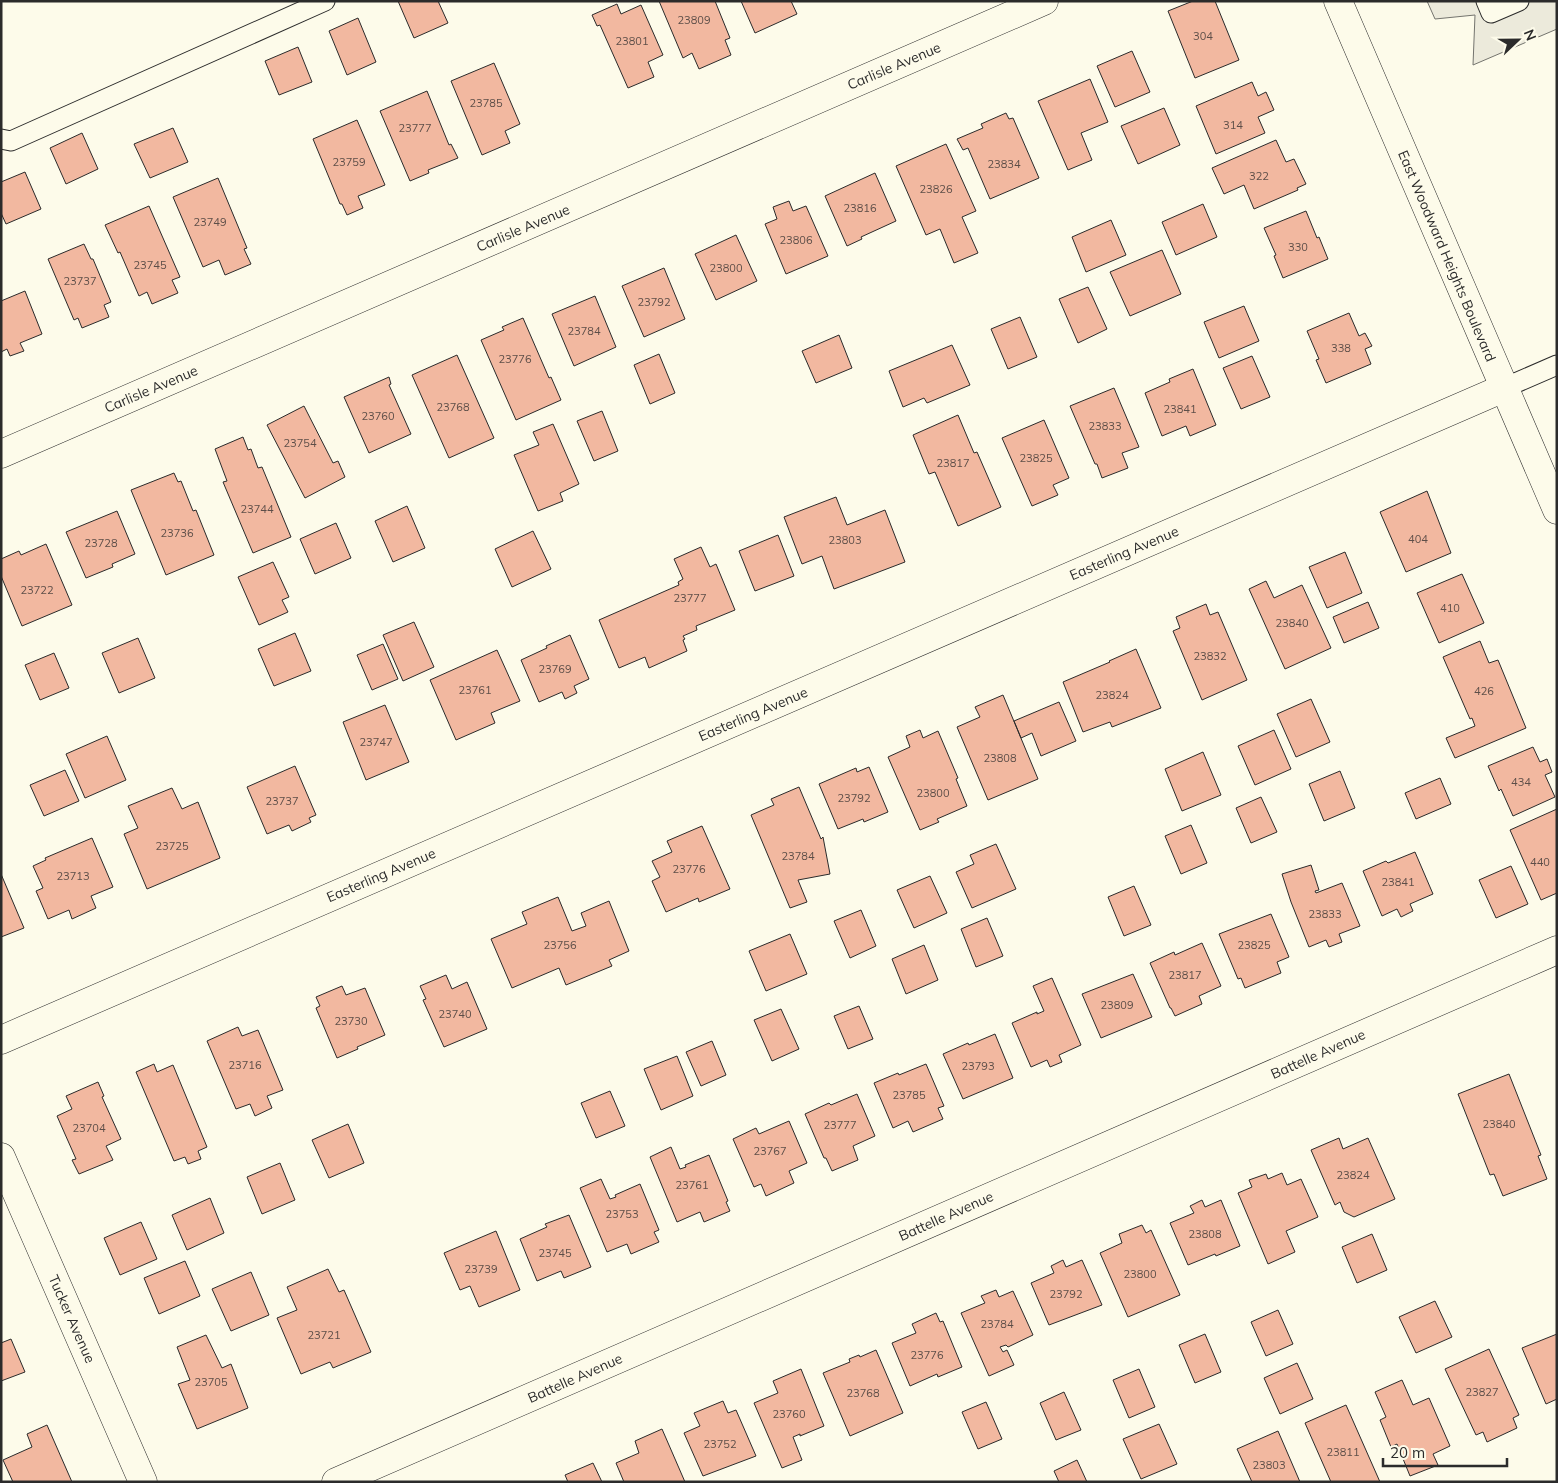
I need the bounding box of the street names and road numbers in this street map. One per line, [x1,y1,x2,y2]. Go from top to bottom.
street label: Carlisle Avenue [845,38,943,94]
street label: East Woodward Heights Boulevard [1394,148,1500,364]
street label: Carlisle Avenue [474,200,572,256]
street label: Carlisle Avenue [102,361,200,417]
street label: Easterling Avenue [1067,522,1181,584]
street label: Easterling Avenue [696,683,810,745]
street label: Easterling Avenue [324,844,438,906]
street label: Battelle Avenue [1268,1025,1368,1083]
street label: Battelle Avenue [896,1187,996,1245]
street label: Tucker Avenue [45,1272,99,1366]
street label: Battelle Avenue [525,1349,625,1407]

